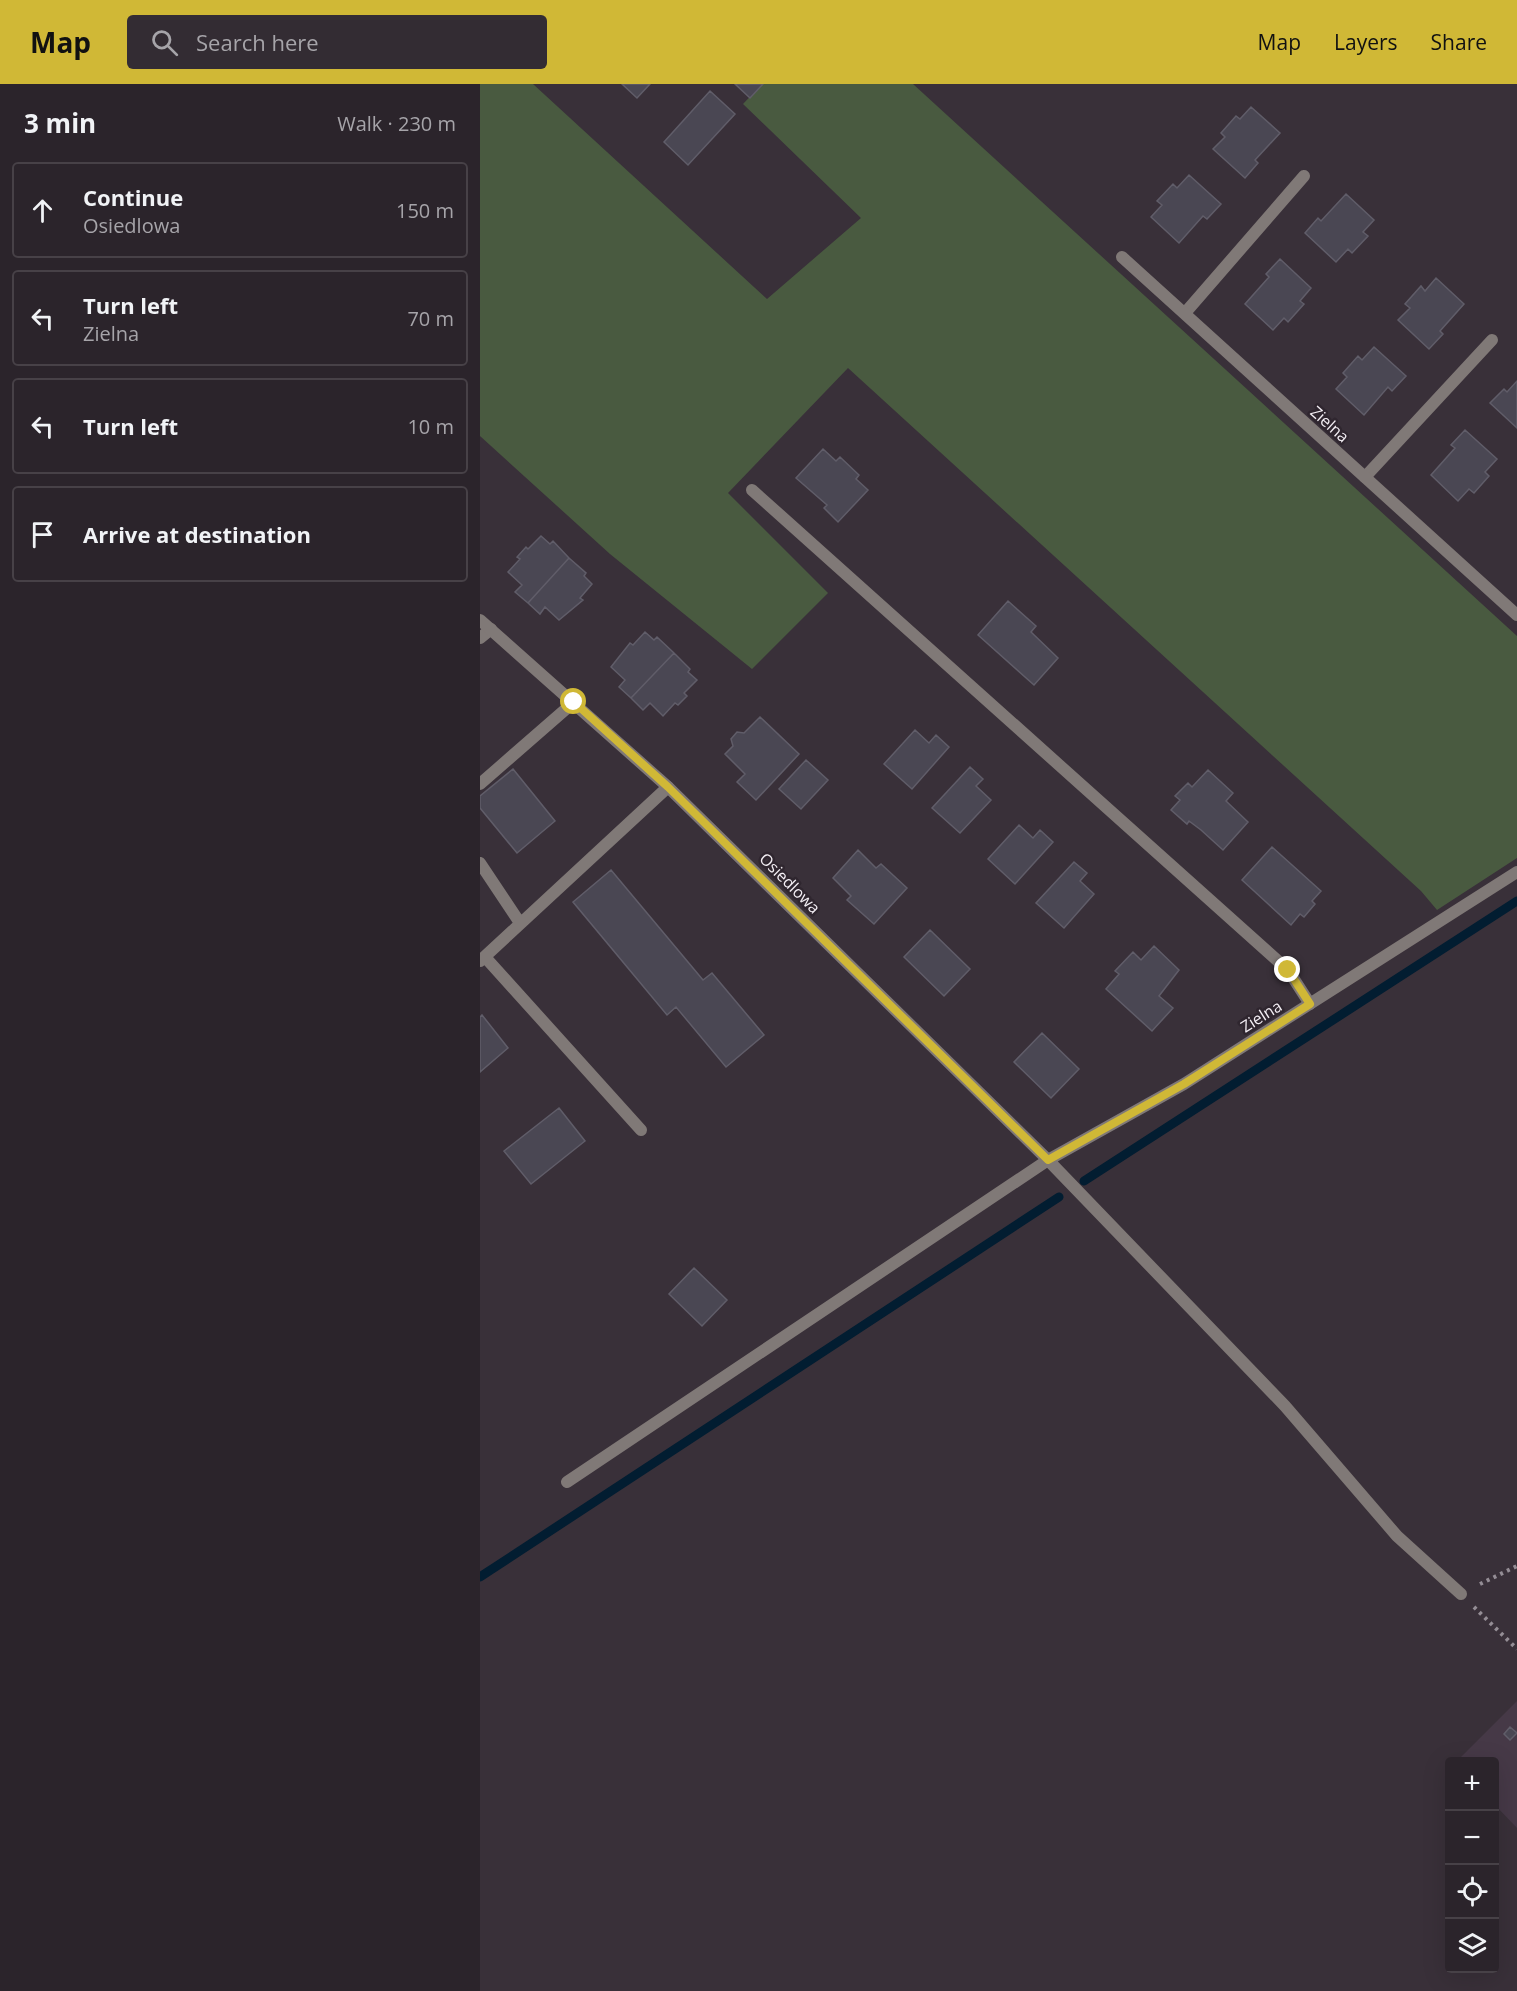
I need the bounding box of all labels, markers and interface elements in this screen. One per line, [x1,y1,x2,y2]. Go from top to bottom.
search box [127,15,547,69]
text: Map [30,23,91,61]
icon: search [148,26,181,59]
text: Search here [196,27,319,57]
text: Map [1258,28,1301,56]
text: Layers [1334,28,1398,56]
text: Share [1431,28,1487,56]
text: 3 min [24,105,96,141]
text: Walk · 230 m [337,110,456,137]
text: Continue [83,182,183,212]
icon: ahead [26,194,59,227]
text: 150 m [396,197,454,224]
text: Osiedlowa [83,212,180,239]
text: Turn left [83,290,178,320]
icon: left [26,302,59,335]
text: 70 m [407,305,454,332]
text: Zielna [83,320,139,347]
street label: Zielna [1306,401,1354,447]
icon: left [26,410,59,443]
text: Turn left [83,411,178,441]
text: 10 m [407,413,454,440]
icon: arrive [26,518,59,551]
text: Arrive at destination [83,519,311,549]
route start [560,688,586,714]
street label: Osiedlowa [755,848,825,918]
route end [1274,956,1300,982]
street label: Zielna [1236,995,1286,1037]
map controls [1445,1757,1499,1973]
button: + [1445,1757,1499,1811]
button: − [1445,1811,1499,1865]
button: locate [1445,1865,1499,1919]
button: layers [1445,1919,1499,1973]

